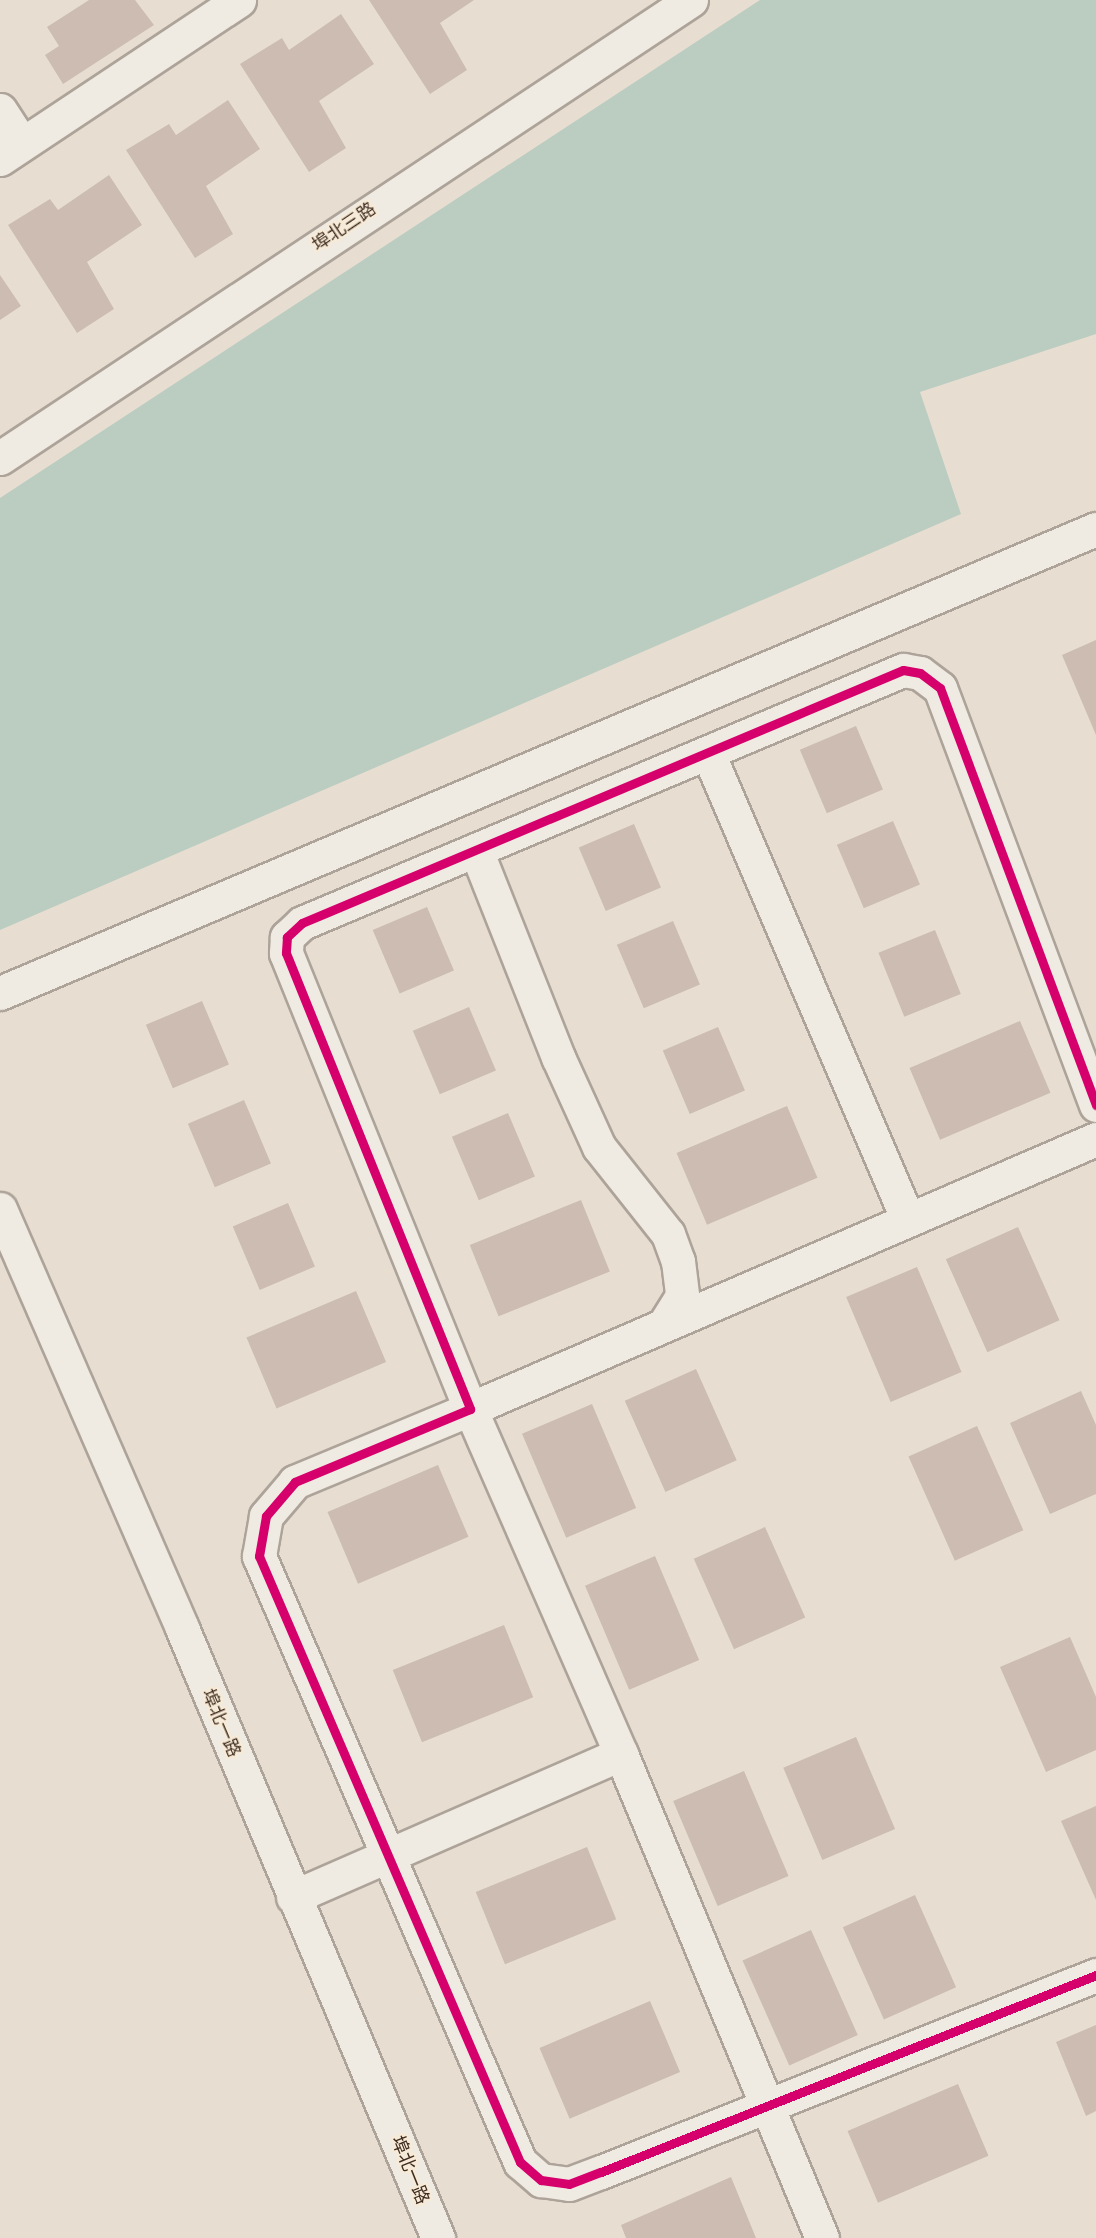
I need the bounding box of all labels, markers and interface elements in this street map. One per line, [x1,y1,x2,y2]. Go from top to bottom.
street label: 埠北三路 [308,198,380,256]
street label: 埠北一路 [197,1686,245,1760]
street label: 埠北一路 [387,2133,433,2207]

